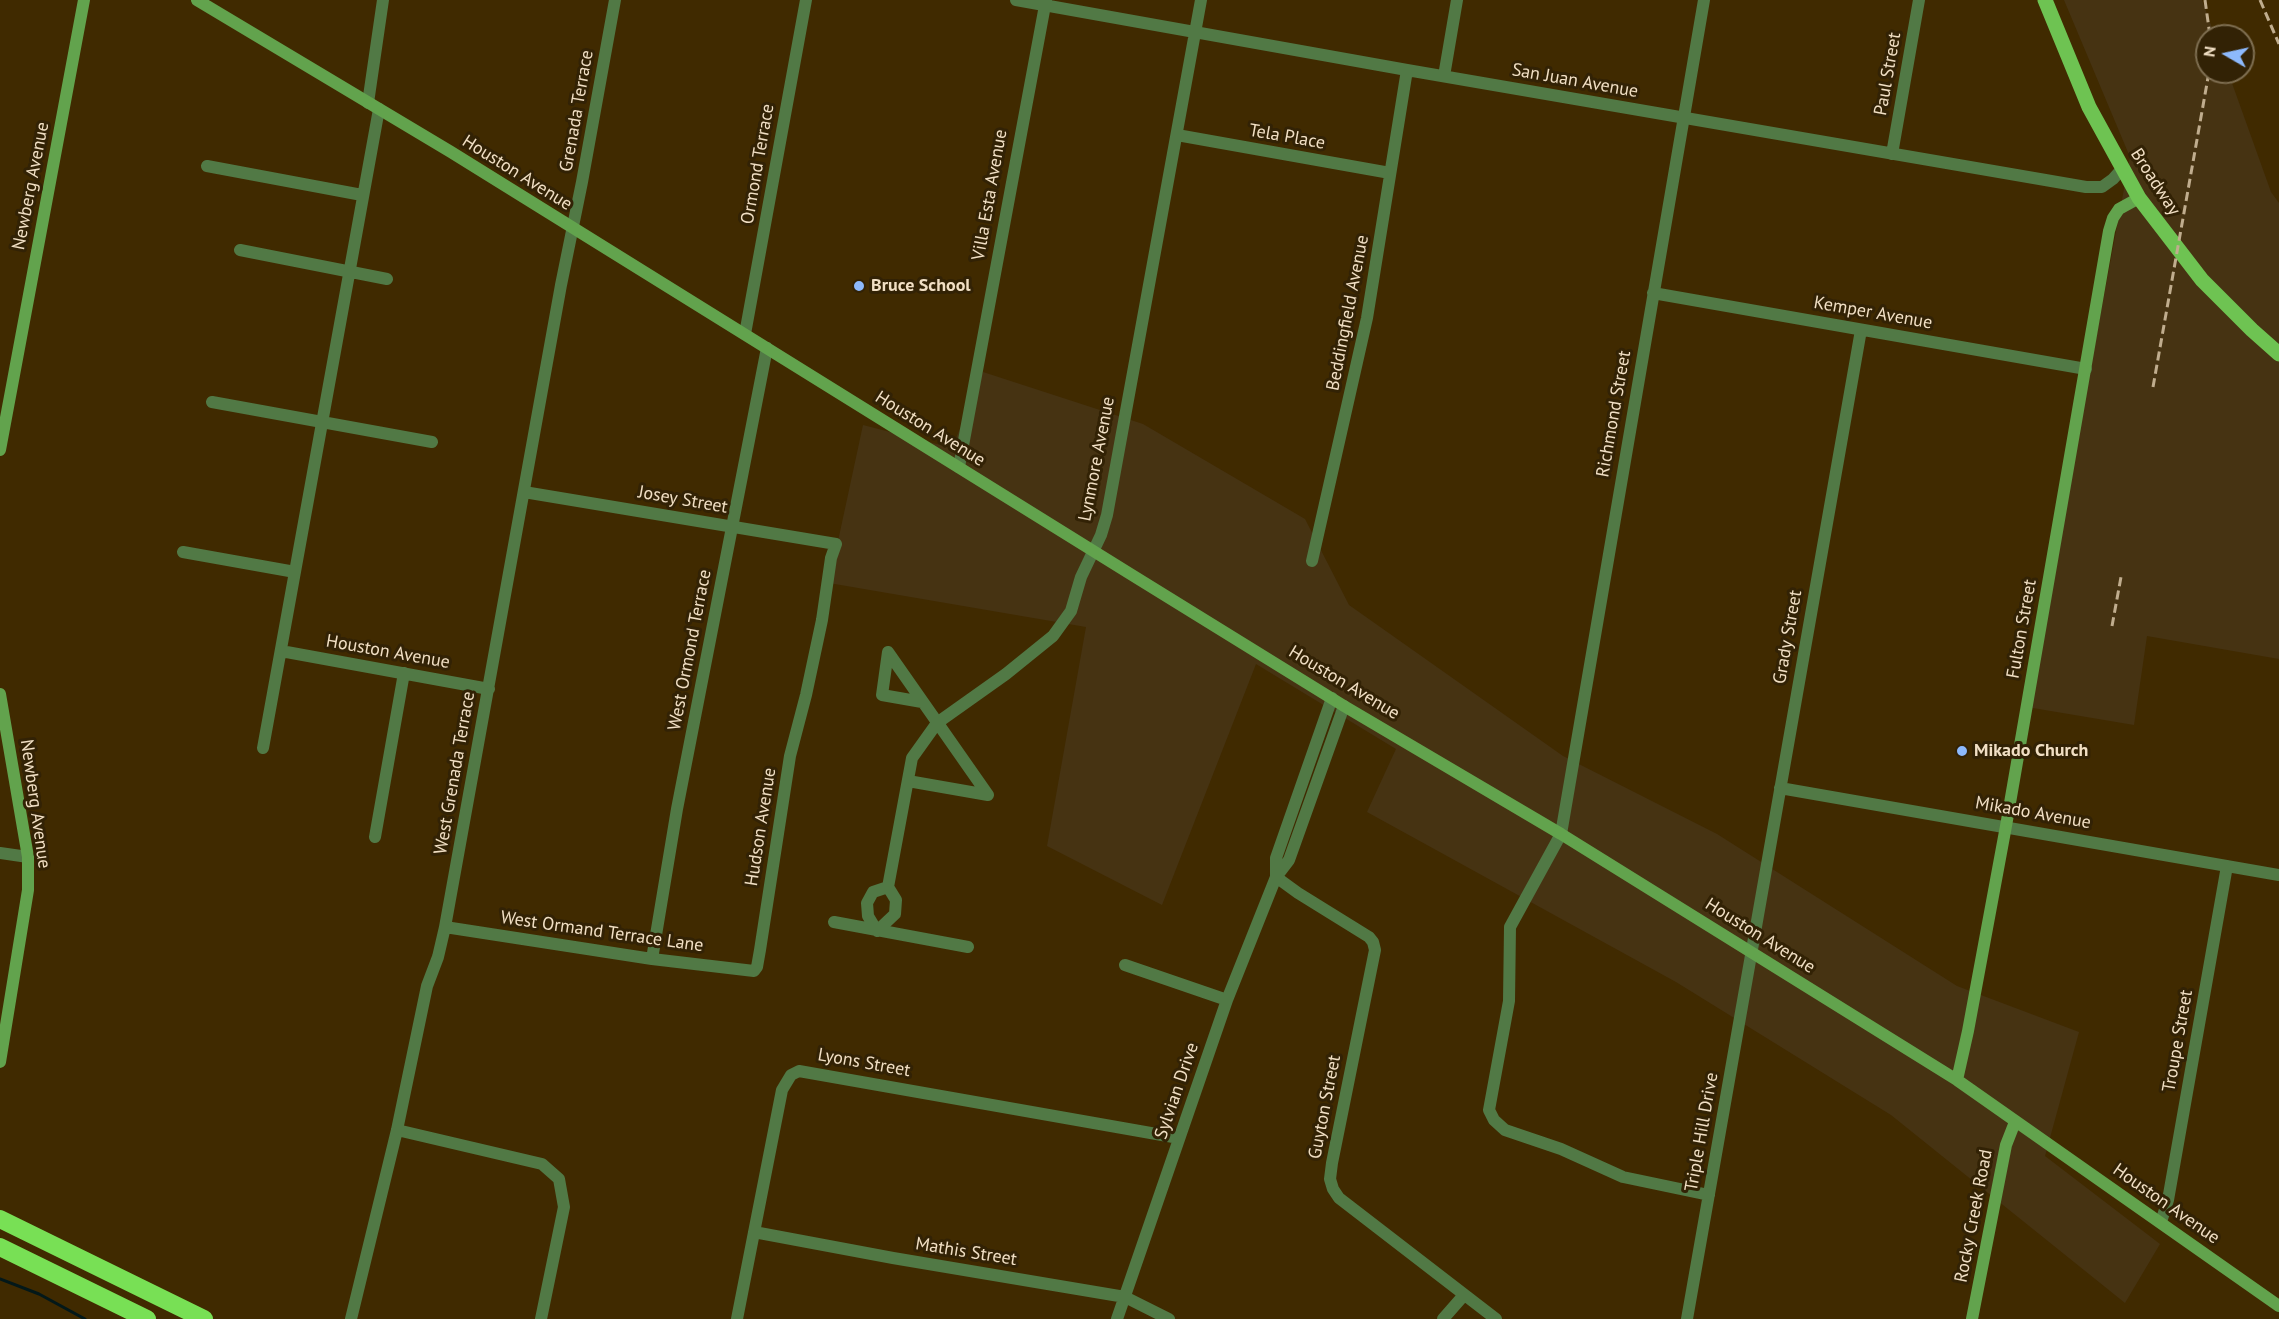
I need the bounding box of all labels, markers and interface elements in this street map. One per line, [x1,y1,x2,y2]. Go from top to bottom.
north arrow [2195,24,2255,84]
street label: Paul Street [1870,31,1906,117]
text: N [2198,45,2220,58]
street label: Grenada Terrace [556,48,598,174]
street label: San Juan Avenue [1510,59,1640,103]
street label: Ormond Terrace [737,102,779,226]
street label: Newberg Avenue [8,120,54,252]
street label: Tela Place [1247,120,1327,154]
street label: Villa Esta Avenue [968,128,1012,262]
street label: Houston Avenue [458,131,576,215]
street label: Broadway [2125,144,2185,220]
street label: Beddingfield Avenue [1322,233,1374,393]
place label: Bruce School [871,275,971,297]
marker: Bruce School [852,279,866,293]
street label: Kemper Avenue [1812,292,1934,334]
street label: Richmond Street [1592,349,1636,479]
street label: Houston Avenue [871,387,989,471]
street label: Lynmore Avenue [1074,395,1120,523]
street label: Josey Street [637,482,729,518]
street label: West Ormond Terrace [664,568,716,732]
street label: Fulton Street [2003,578,2041,680]
street label: Grady Street [1769,588,1807,686]
street label: Houston Avenue [324,630,452,674]
street label: Houston Avenue [1285,641,1403,725]
street label: West Grenada Terrace [430,690,480,856]
street label: Newberg Avenue [15,738,55,870]
place label: Mikado Church [1974,740,2088,762]
marker: Mikado Church [1955,744,1969,758]
street label: Hudson Avenue [741,766,781,888]
street label: Mikado Avenue [1974,792,2092,834]
street label: Houston Avenue [1701,894,1819,978]
street label: West Ormand Terrace Lane [499,907,705,957]
street label: Troupe Street [2158,988,2198,1094]
street label: Sylvian Drive [1150,1040,1204,1142]
street label: Lyons Street [816,1044,912,1082]
street label: Guyton Street [1304,1053,1346,1161]
street label: Triple Hill Drive [1681,1071,1723,1193]
street label: Rocky Creek Road [1951,1148,1997,1284]
street label: Houston Avenue [2108,1159,2224,1249]
street label: Mathis Street [914,1233,1018,1271]

